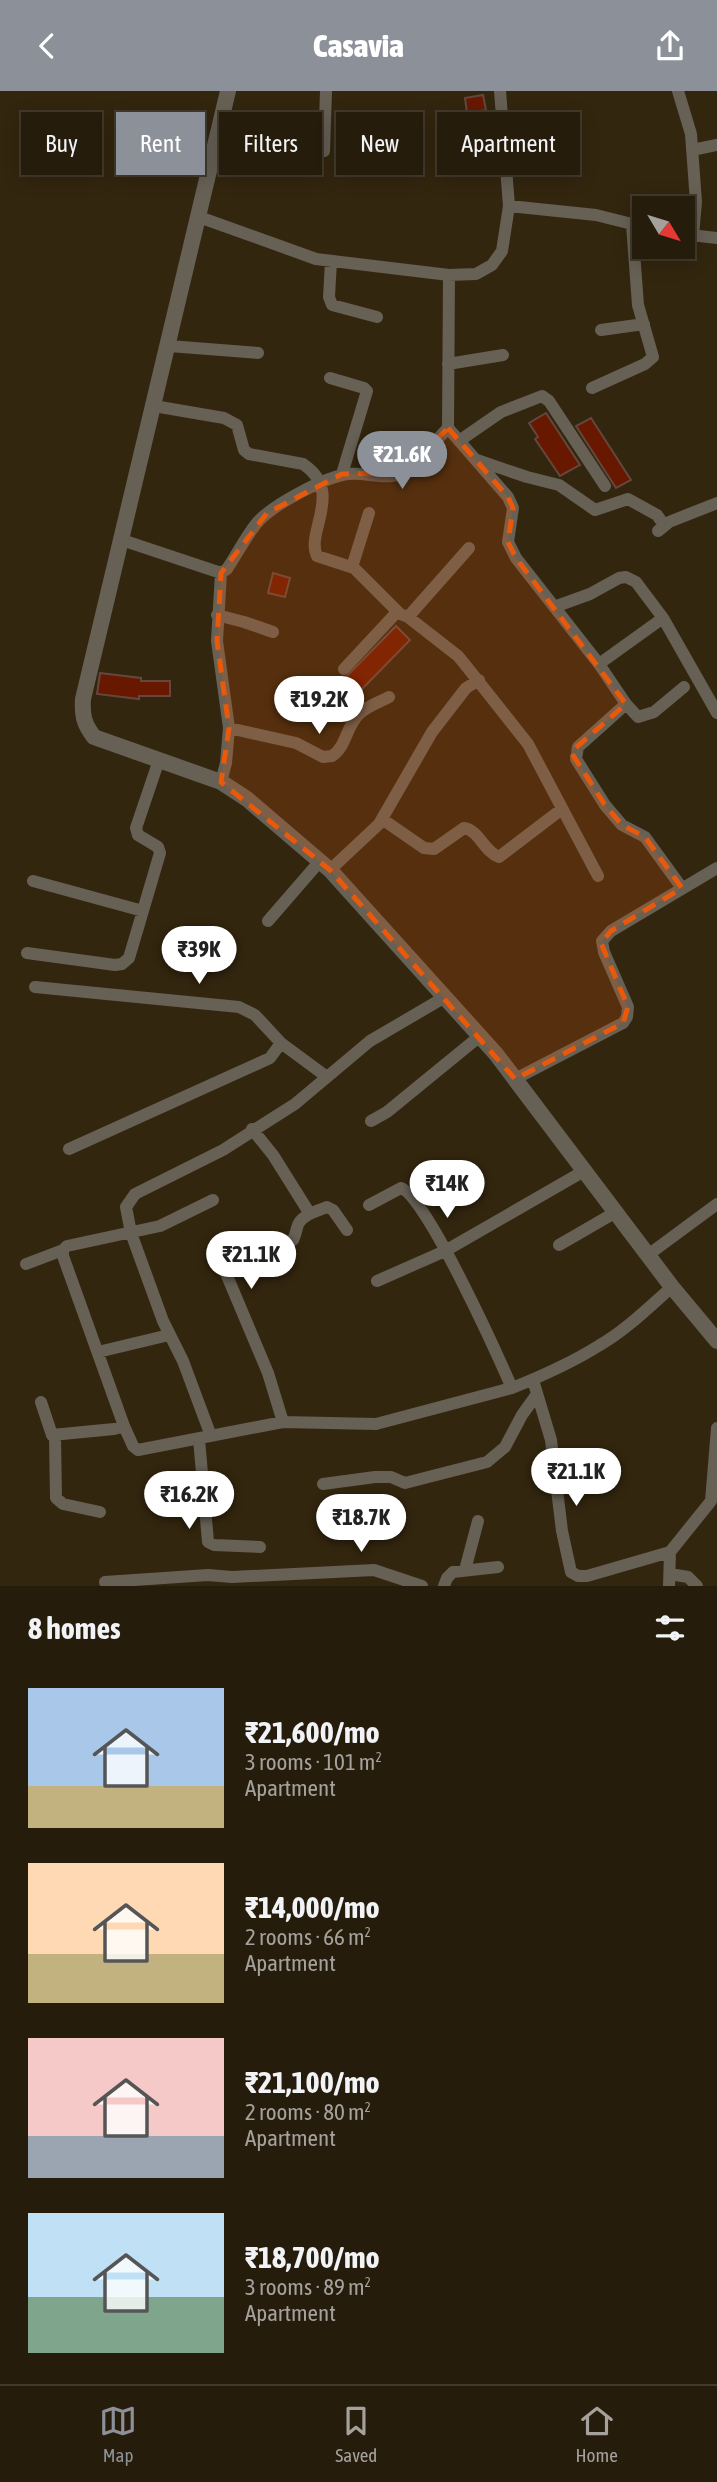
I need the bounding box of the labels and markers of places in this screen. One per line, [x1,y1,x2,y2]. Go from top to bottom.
pin: ₹21.6K [345,431,459,491]
pin: ₹19.2K [262,677,376,736]
pin: ₹39K [158,927,240,986]
pin: ₹14K [406,1161,488,1220]
pin: ₹21.1K [194,1231,308,1291]
pin: ₹21.1K [519,1449,633,1508]
pin: ₹16.2K [132,1471,246,1531]
pin: ₹18.7K [304,1495,418,1554]

